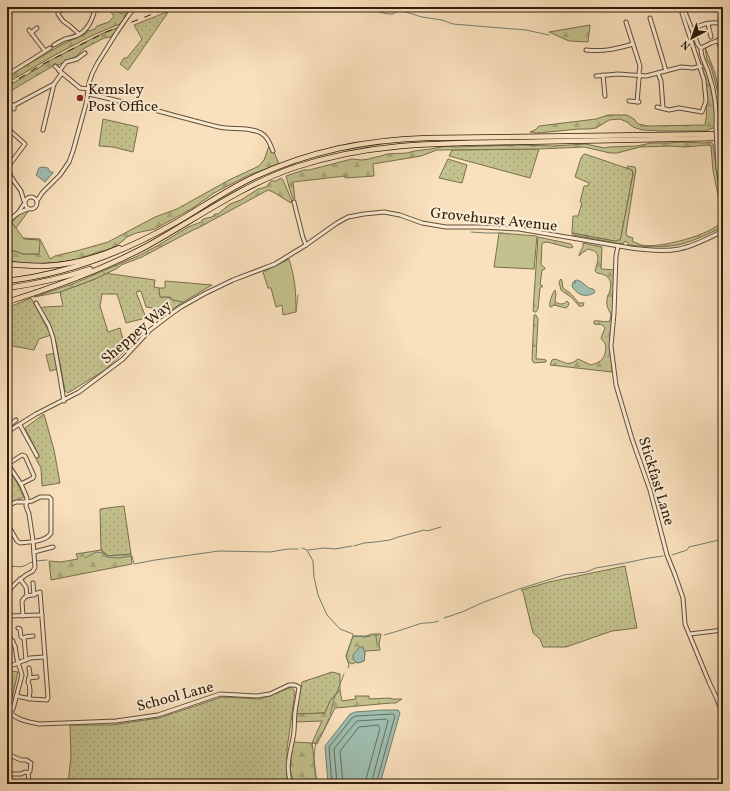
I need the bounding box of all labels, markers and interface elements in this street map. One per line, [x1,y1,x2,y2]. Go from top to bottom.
north arrow [672,18,712,58]
text: N [678,36,694,53]
place label: Kemsley Post Office [88,80,158,118]
marker: Kemsley Post Office [75,93,85,103]
street label: Grovehurst Avenue [429,203,558,238]
street label: Sheppey Way [97,296,177,370]
street label: Stickfast Lane [632,434,679,528]
street label: School Lane [135,677,216,718]

